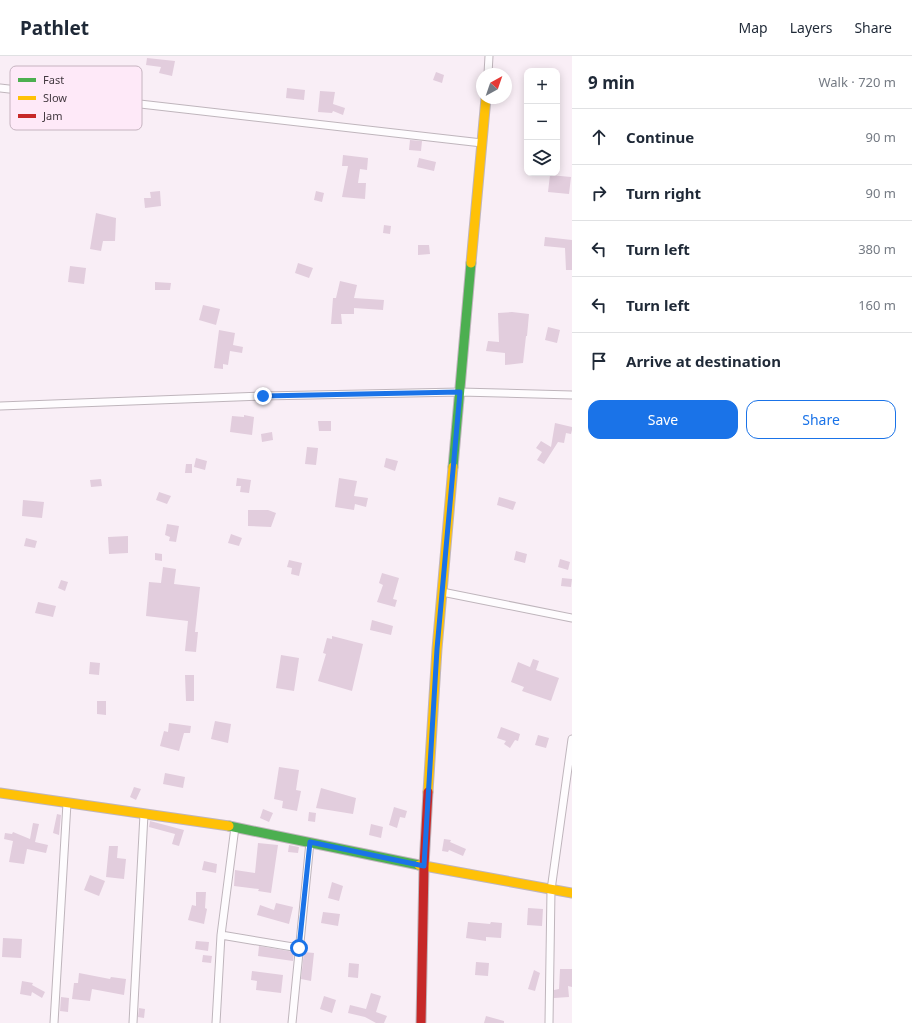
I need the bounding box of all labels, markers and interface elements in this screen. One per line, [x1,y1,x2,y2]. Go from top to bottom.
text: Pathlet [20,15,89,41]
text: Map [739,18,768,37]
text: Layers [790,18,832,37]
text: Share [854,18,892,37]
legend [10,66,142,130]
north arrow [476,68,512,104]
map controls [524,68,560,176]
button: + [524,68,560,104]
text: 9 min [588,71,635,94]
text: Fast [43,72,64,87]
text: Walk · 720 m [818,73,896,91]
text: Slow [43,90,67,105]
button: − [524,104,560,140]
text: Jam [42,108,62,123]
icon: ahead [588,126,610,148]
text: Continue [626,127,694,147]
text: 90 m [866,128,896,146]
button: layers [524,140,560,176]
icon: right [588,182,610,204]
text: Turn right [626,183,701,203]
text: 90 m [866,184,896,202]
icon: left [588,238,610,260]
text: Turn left [626,239,690,259]
text: 380 m [858,240,896,258]
icon: left [588,294,610,316]
text: Turn left [626,295,690,315]
text: 160 m [858,296,896,314]
icon: arrive [588,350,610,372]
text: Arrive at destination [626,351,781,371]
route end [254,387,272,405]
button: Save [588,400,738,439]
button: Share [746,400,896,439]
route start [290,939,308,957]

